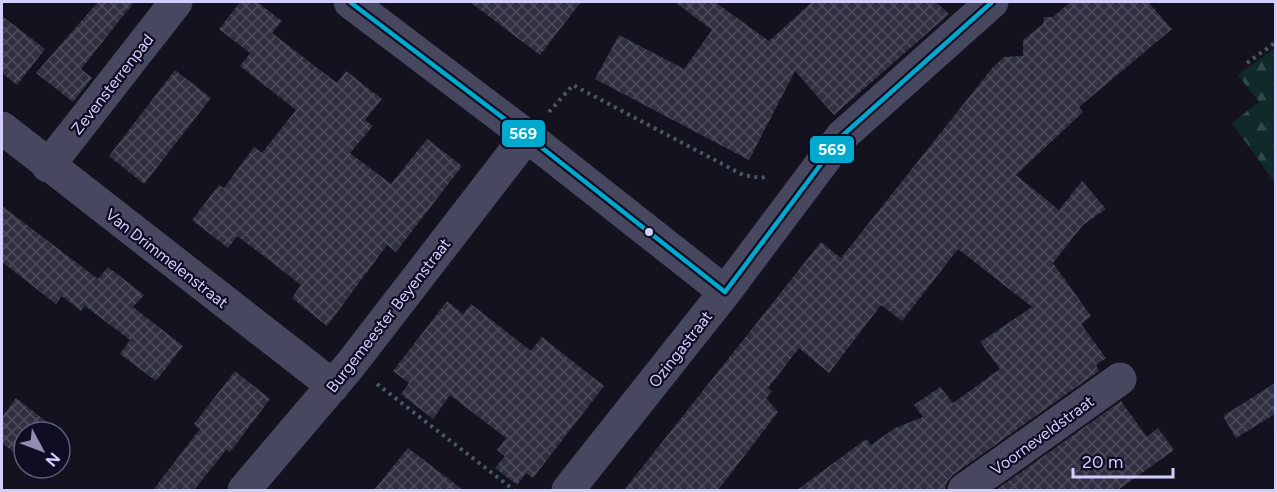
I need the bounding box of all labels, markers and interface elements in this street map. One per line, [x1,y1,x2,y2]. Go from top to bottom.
street label: Zevensterrenpad [67,30,158,138]
line badge: 569 [501,119,546,148]
text: 569 [509,124,537,143]
line badge: 569 [809,135,855,164]
text: 569 [818,140,846,159]
street label: Van Drimmelenstraat [102,205,232,312]
unlabelled marker [643,226,655,238]
street label: Burgemeester Beyenstraat [322,234,454,396]
street label: Ozingastraat [645,307,716,391]
street label: Voorneveldstraat [987,392,1098,479]
north arrow [12,420,72,480]
scale bar [1073,441,1174,479]
text: N [42,449,64,470]
text: 20 m [1082,451,1123,473]

